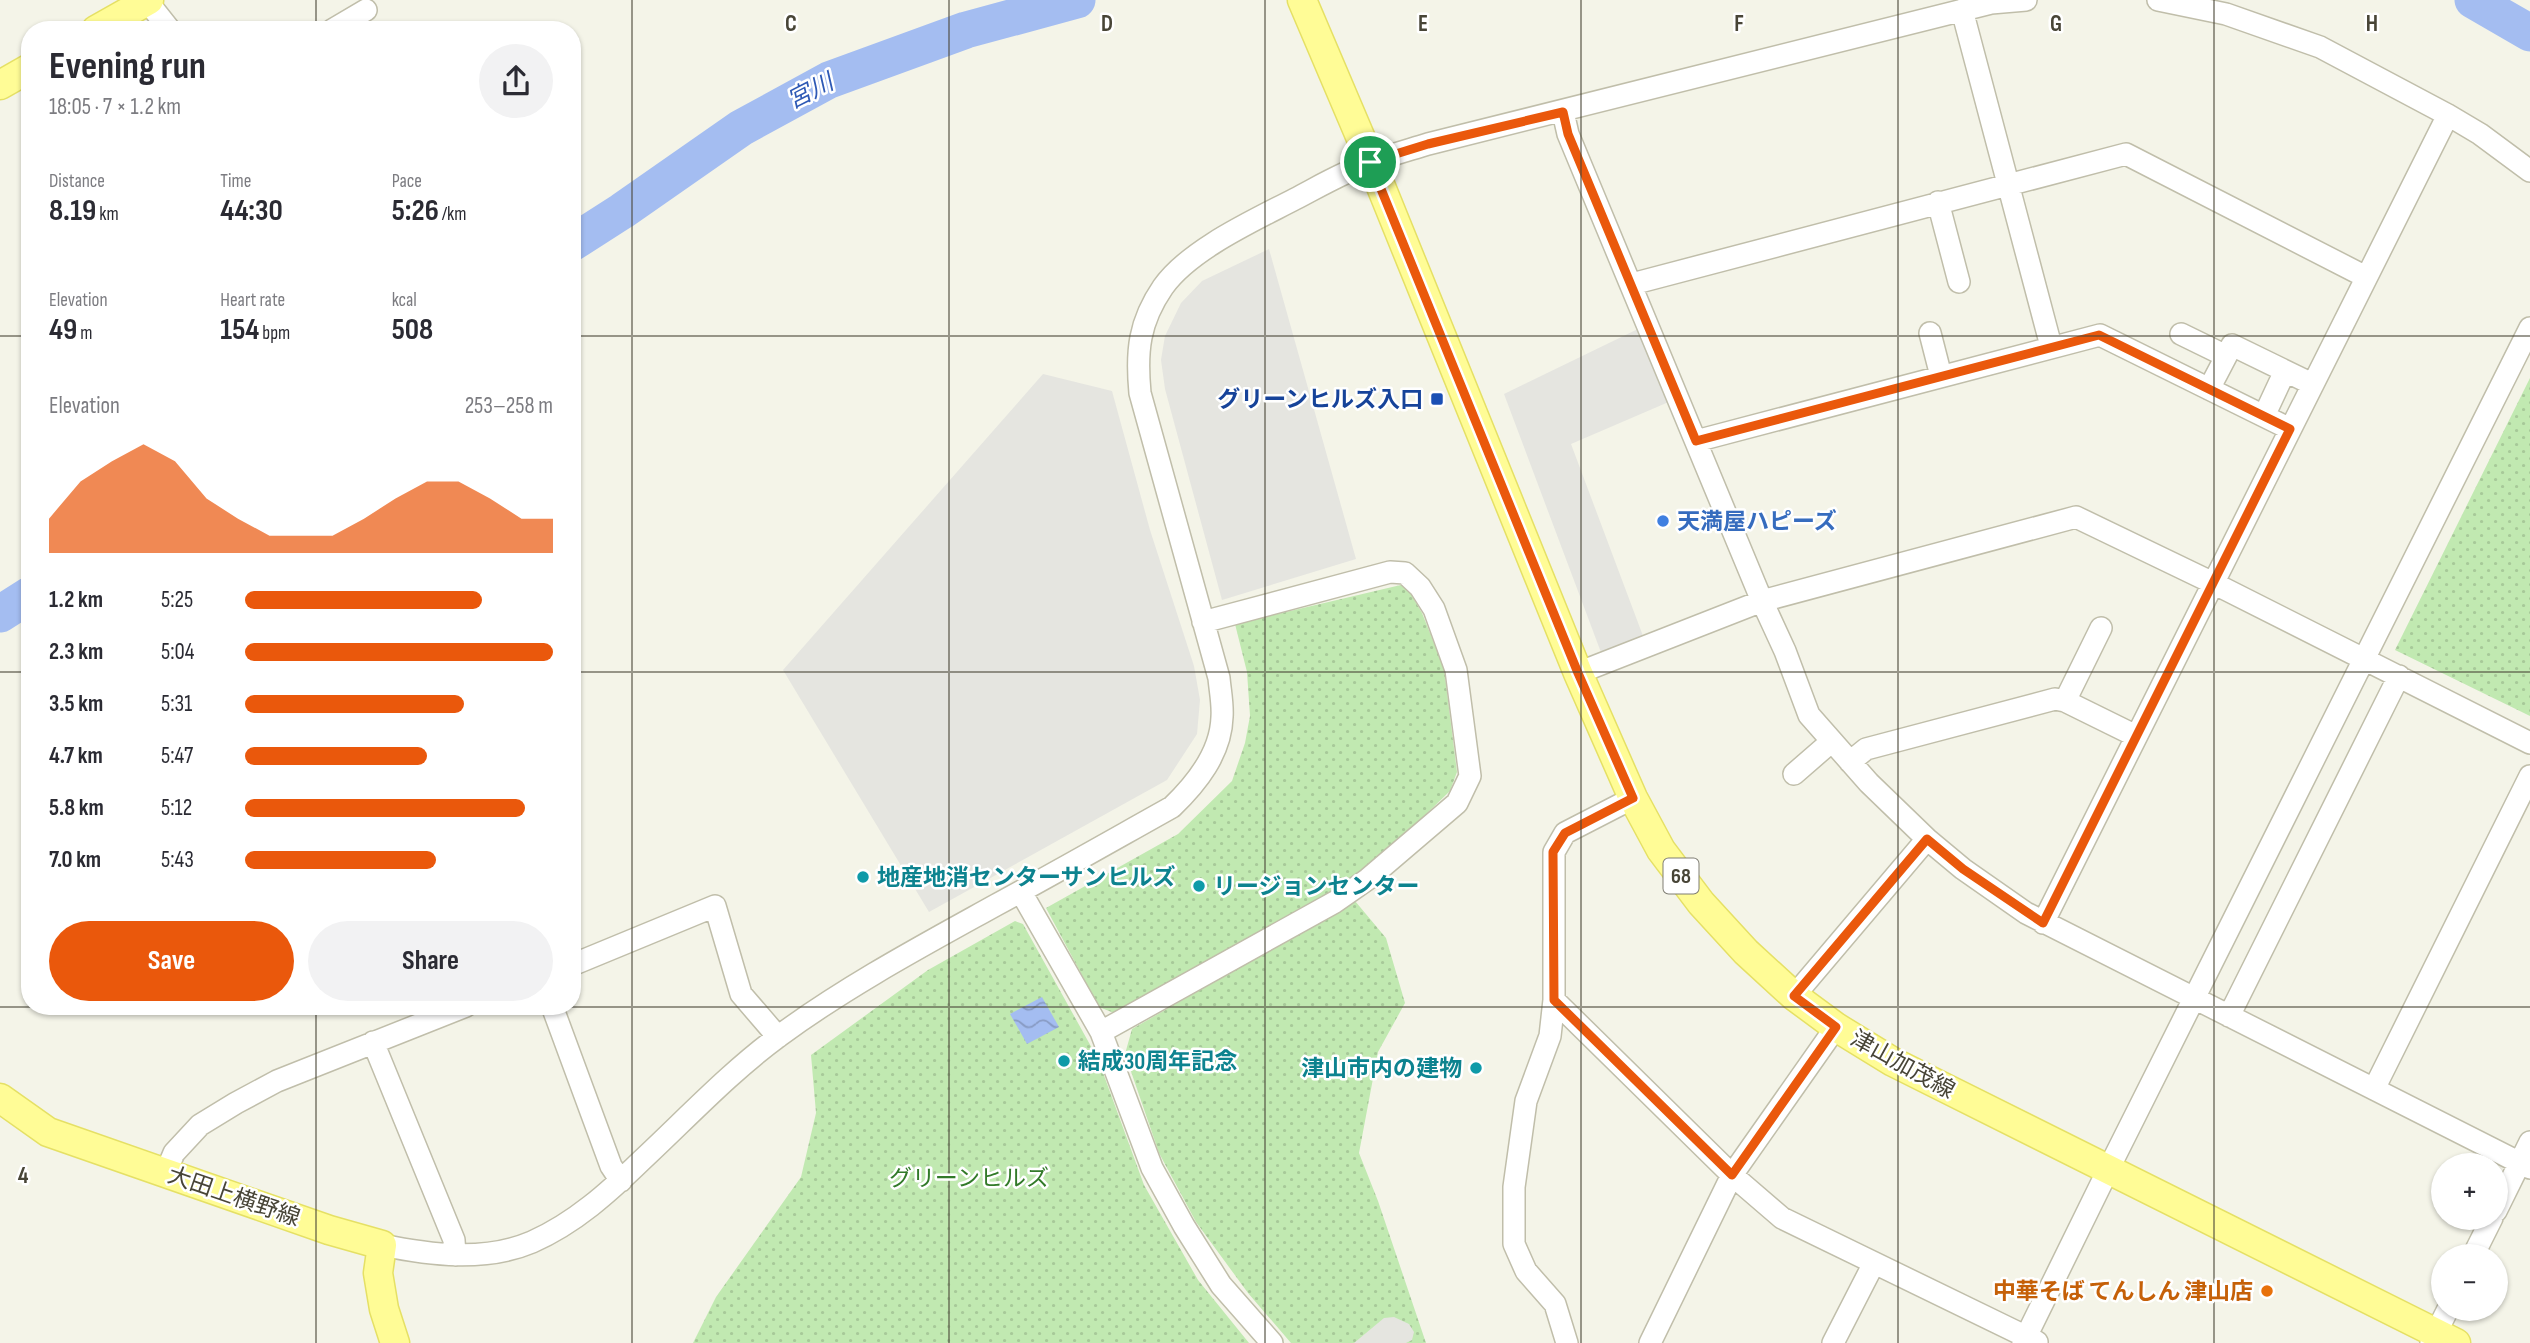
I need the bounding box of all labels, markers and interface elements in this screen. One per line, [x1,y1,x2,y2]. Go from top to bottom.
text: C [785,10,797,38]
text: D [1101,10,1113,38]
text: E [1418,10,1428,38]
text: F [1734,10,1744,38]
text: G [2050,10,2062,38]
text: H [2366,10,2378,38]
text: Evening run [49,44,206,89]
button: share [479,44,553,118]
water label: 宮川 [782,66,841,115]
text: 18:05 · 7 × 1.2 km [49,93,181,121]
pin [1340,132,1400,192]
icon: arrive [1351,143,1389,181]
text: Distance [49,170,105,193]
text: Time [220,170,251,193]
text: Pace [392,170,422,193]
text: 8.19 [49,193,96,229]
text: 44:30 [220,193,283,229]
text: 5:26 [392,193,439,229]
text: km [96,203,119,226]
text: /km [439,203,467,226]
text: Elevation [49,289,108,312]
text: Heart rate [220,289,285,312]
text: kcal [392,289,417,312]
text: 49 [49,312,77,348]
text: 154 [220,312,259,348]
text: 508 [392,312,433,348]
text: m [77,322,92,345]
text: bpm [259,322,290,345]
place label: グリーンヒルズ入口 [1217,386,1423,414]
marker: グリーンヒルズ入口 [1429,391,1445,407]
text: Elevation [49,392,120,420]
text: 253–258 m [465,392,553,420]
place label: 天満屋ハピーズ [1677,508,1837,536]
marker: 天満屋ハピーズ [1655,513,1671,529]
text: 1.2 km [49,586,103,614]
text: 5:25 [161,586,193,614]
text: 2.3 km [49,638,103,666]
text: 5:04 [161,638,194,666]
text: 3.5 km [49,690,103,718]
text: 5:31 [161,690,192,718]
text: 4.7 km [49,742,103,770]
text: 5:47 [161,742,193,770]
text: 5.8 km [49,794,104,822]
text: 5:12 [161,794,192,822]
text: 7.0 km [49,846,101,874]
text: 5:43 [161,846,194,874]
road number: 68 [1664,858,1698,894]
place label: 地産地消センターサンヒルズ [877,864,1176,892]
marker: 地産地消センターサンヒルズ [855,869,871,885]
place label: リージョンセンター [1213,873,1420,901]
marker: リージョンセンター [1191,878,1207,894]
button: Save [49,921,294,1001]
button: Share [308,921,553,1001]
street label: 津山加茂線 [1845,1025,1960,1105]
place label: 結成30周年記念 [1078,1048,1237,1076]
marker: 結成30周年記念 [1056,1053,1072,1069]
place label: 津山市内の建物 [1301,1055,1462,1083]
marker: 津山市内の建物 [1468,1060,1484,1076]
map controls [2431,1153,2508,1321]
button: + [2431,1153,2508,1230]
street label: 大田上横野線 [164,1161,303,1233]
text: 4 [18,1162,29,1190]
park label: グリーンヒルズ [889,1165,1049,1193]
button: − [2431,1244,2508,1321]
place label: 中華そば てんしん 津山店 [1993,1278,2253,1306]
marker: 中華そば てんしん 津山店 [2259,1283,2275,1299]

